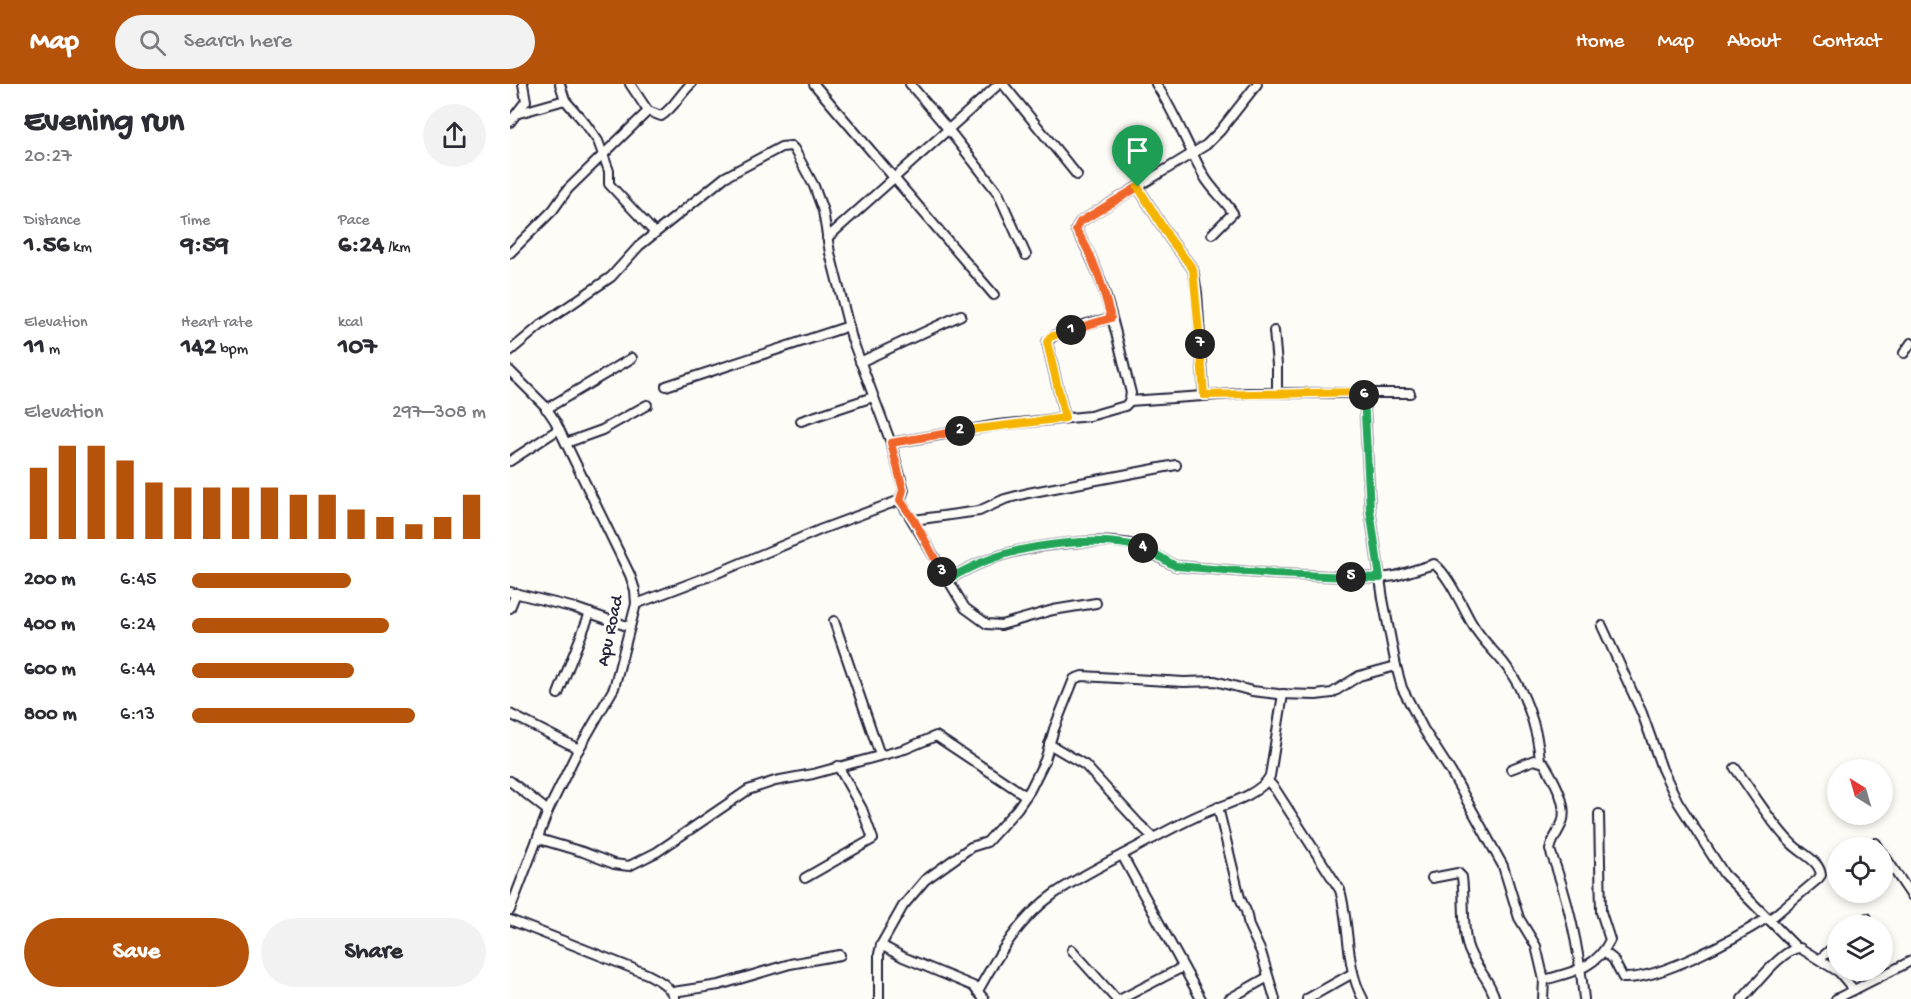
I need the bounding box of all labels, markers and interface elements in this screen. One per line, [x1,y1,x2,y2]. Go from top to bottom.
search box [115,15,535,69]
text: Map [30,26,79,59]
icon: search [136,26,169,59]
text: Search here [184,29,292,55]
text: Home [1576,30,1624,55]
text: Map [1657,30,1694,55]
text: About [1727,30,1780,55]
text: Contact [1813,30,1881,55]
text: Evening run [24,104,184,142]
button: share [423,104,486,167]
pin [1112,125,1163,187]
icon: arrive [1121,134,1154,167]
text: 20:27 [24,146,72,169]
text: Distance [24,212,81,231]
text: Time [181,212,210,231]
text: Pace [338,212,369,231]
text: 1.56 [24,231,70,262]
text: 9:59 [181,231,229,262]
text: 6:24 [338,231,384,262]
text: km [70,239,92,258]
text: /km [384,239,411,258]
text: Elevation [24,314,88,333]
text: Heart rate [181,314,253,333]
text: kcal [338,314,363,333]
pin: 1 [1056,315,1086,345]
text: 1 [1068,320,1074,339]
pin: 7 [1185,329,1215,359]
text: 11 [24,333,45,364]
text: 142 [181,333,217,364]
text: 107 [338,333,377,364]
text: 7 [1196,334,1204,353]
text: m [45,341,60,360]
text: bpm [217,341,248,360]
pin: 6 [1349,380,1379,410]
text: 6 [1360,385,1368,404]
text: Elevation [24,402,104,425]
text: 297–308 m [392,402,486,425]
pin: 2 [945,416,975,446]
text: 2 [956,421,964,440]
pin: 4 [1128,533,1158,563]
text: 4 [1139,538,1147,557]
pin: 3 [927,557,957,587]
text: 3 [938,562,946,581]
pin: 5 [1336,562,1366,592]
text: 5 [1347,567,1355,586]
text: 200 m [24,569,75,592]
text: 6:45 [120,569,156,592]
street label: Apu Road [593,592,629,668]
text: 400 m [24,614,75,637]
text: 6:24 [120,614,156,637]
text: 600 m [24,659,76,682]
text: 6:44 [120,659,155,682]
text: 800 m [24,704,77,727]
text: 6:13 [120,704,155,727]
north arrow [1827,759,1893,825]
map controls [1827,759,1893,981]
button: locate [1827,837,1893,903]
button: layers [1827,915,1893,981]
button: Save [24,918,249,987]
button: Share [261,918,486,987]

